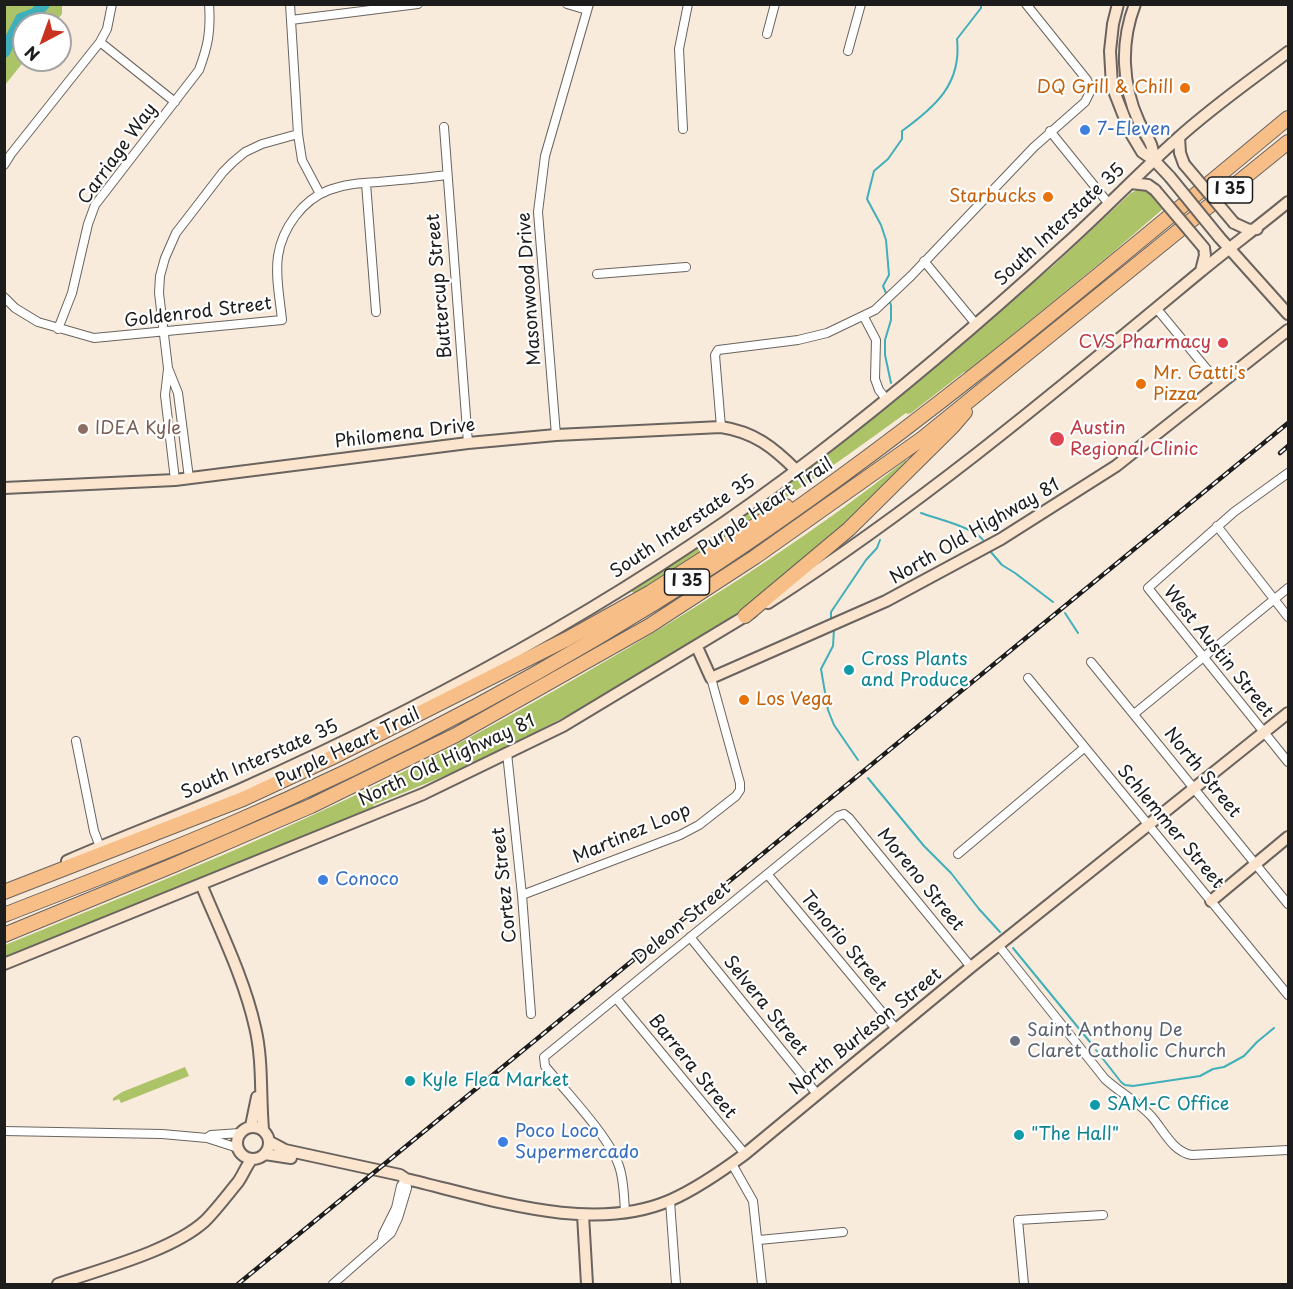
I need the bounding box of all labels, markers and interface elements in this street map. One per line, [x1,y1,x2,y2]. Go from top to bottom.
north arrow [12,12,72,72]
text: N [19,41,44,67]
place label: DQ Grill & Chill [1037,77,1173,99]
marker: DQ Grill & Chill [1178,81,1192,95]
street label: Carriage Way [74,99,162,209]
place label: 7-Eleven [1097,119,1171,141]
marker: 7-Eleven [1078,123,1092,137]
street label: South Interstate 35 [991,159,1129,291]
road number: I 35 [1208,177,1252,203]
place label: Starbucks [949,186,1036,208]
marker: Starbucks [1041,190,1055,204]
street label: Masonwood Drive [514,212,546,366]
street label: Buttercup Street [423,213,457,359]
street label: Goldenrod Street [123,293,273,333]
place label: CVS Pharmacy [1078,332,1211,354]
marker: CVS Pharmacy [1216,336,1230,350]
place label: Mr. Gatti's Pizza [1153,363,1246,406]
marker: Mr. Gatti's Pizza [1134,377,1148,391]
street label: Philomena Drive [333,415,477,453]
place label: IDEA Kyle [95,418,181,440]
place label: Austin Regional Clinic [1070,418,1198,460]
marker: IDEA Kyle [76,422,90,436]
marker: Austin Regional Clinic [1048,430,1066,448]
street label: Purple Heart Trail [694,454,838,560]
street label: South Interstate 35 [607,471,759,583]
street label: North Old Highway 81 [886,475,1064,589]
road number: I 35 [664,569,710,595]
street label: West Austin Street [1158,582,1278,722]
place label: Cross Plants and Produce [861,649,969,692]
marker: Cross Plants and Produce [842,663,856,677]
place label: Los Vega [756,689,832,711]
marker: Los Vega [737,693,751,707]
street label: Purple Heart Trail [272,704,424,792]
street label: North Old Highway 81 [355,711,539,811]
street label: South Interstate 35 [178,716,342,804]
street label: North Street [1159,724,1245,822]
street label: Schlemmer Street [1112,761,1228,893]
street label: Martinez Loop [570,799,694,869]
street label: Moreno Street [872,824,968,936]
street label: Cortez Street [488,826,522,944]
place label: Conoco [335,869,399,891]
marker: Conoco [316,873,330,887]
street label: Deleon Street [629,878,735,970]
street label: Tenorio Street [795,888,891,996]
street label: Selvera Street [718,952,812,1060]
street label: North Burleson Street [786,964,946,1100]
street label: Barrera Street [643,1011,741,1123]
place label: Saint Anthony De Claret Catholic Church [1027,1020,1226,1062]
marker: Saint Anthony De Claret Catholic Church [1008,1034,1022,1048]
place label: Kyle Flea Market [422,1070,569,1092]
marker: Kyle Flea Market [403,1074,417,1088]
place label: SAM-C Office [1107,1094,1229,1116]
marker: SAM-C Office [1088,1098,1102,1112]
place label: Poco Loco Supermercado [515,1121,639,1164]
place label: "The Hall" [1031,1124,1119,1146]
marker: "The Hall" [1012,1128,1026,1142]
marker: Poco Loco Supermercado [496,1135,510,1149]

